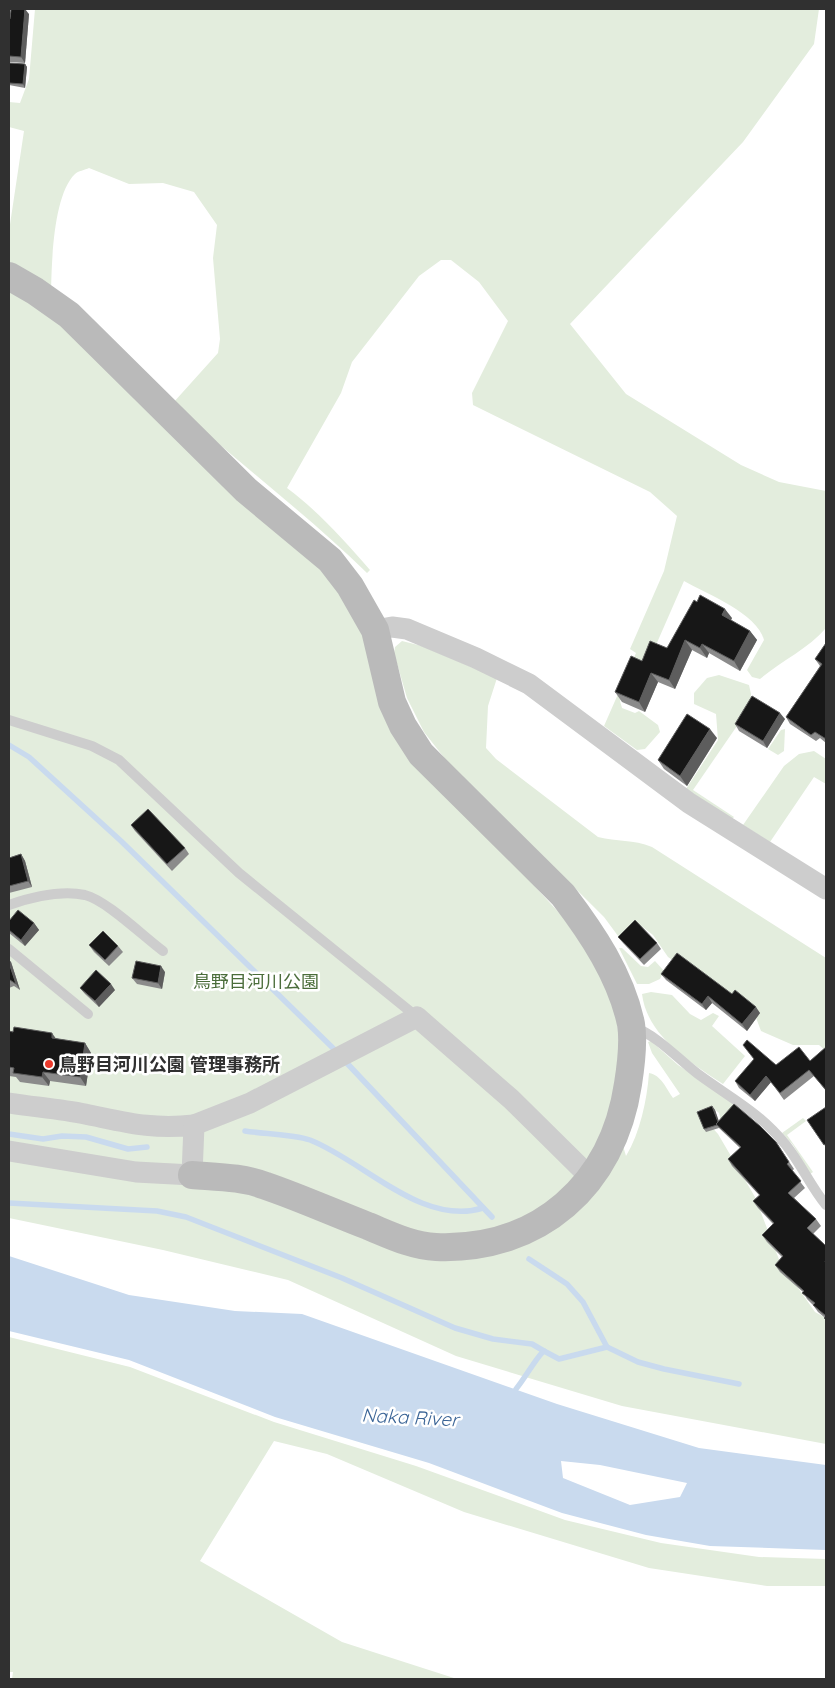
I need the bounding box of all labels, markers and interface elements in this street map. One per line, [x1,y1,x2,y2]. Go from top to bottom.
park label: 鳥野目河川公園 [193,970,319,993]
place label: 鳥野目河川公園 管理事務所 [59,1053,280,1076]
marker: 鳥野目河川公園 管理事務所 [43,1058,55,1070]
water label: Naka River [361,1402,462,1432]

